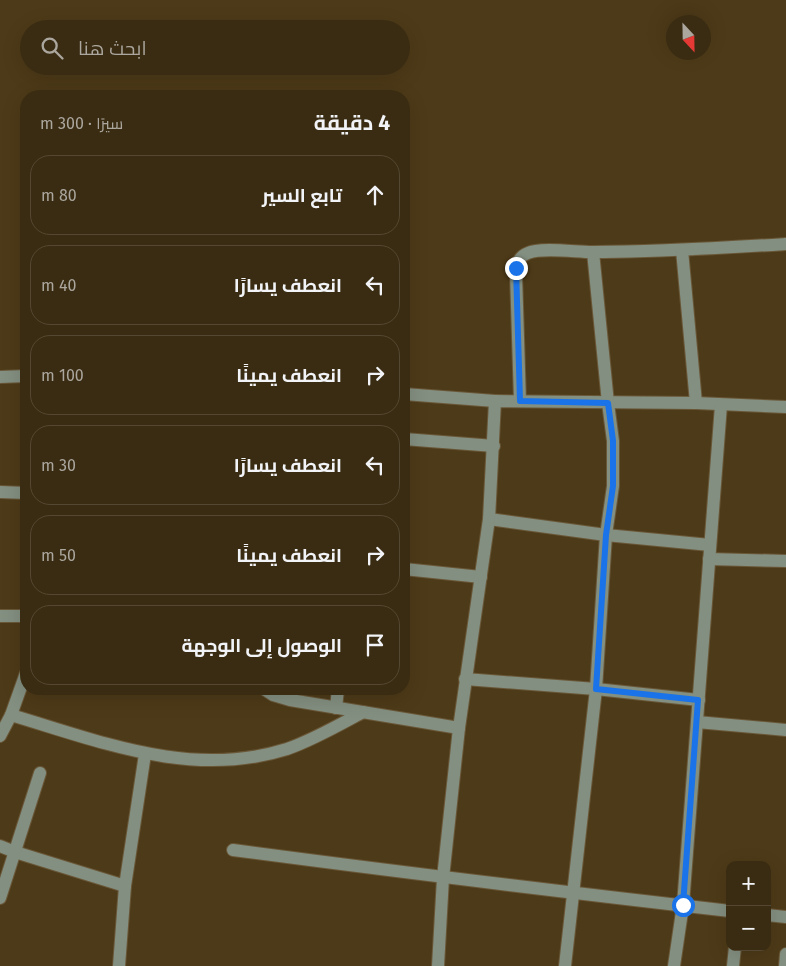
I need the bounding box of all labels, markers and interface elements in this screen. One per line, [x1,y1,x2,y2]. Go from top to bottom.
north arrow [666,15,711,60]
search box [20,20,410,75]
icon: search [38,34,66,62]
text: ابحث هنا [78,37,147,60]
text: 4 دقيقة [314,110,390,136]
text: سيرًا · 300 m [40,114,123,133]
icon: ahead [361,181,389,209]
text: تابع السير [262,184,342,207]
text: 80 m [41,186,77,205]
route end [505,257,528,280]
icon: left [361,271,389,299]
text: انعطف يسارًا [234,274,342,297]
text: 40 m [41,276,76,295]
icon: right [361,361,389,389]
text: انعطف يمينًا [236,364,342,387]
text: 100 m [41,366,84,385]
icon: left [361,451,389,479]
text: انعطف يسارًا [234,454,342,477]
text: 30 m [41,456,76,475]
icon: right [361,541,389,569]
text: انعطف يمينًا [236,544,342,567]
text: 50 m [41,546,76,565]
icon: arrive [361,631,389,659]
text: الوصول إلى الوجهة [182,634,342,657]
map controls [726,861,771,951]
button: + [726,861,771,906]
route start [672,894,695,917]
button: − [726,906,771,951]

